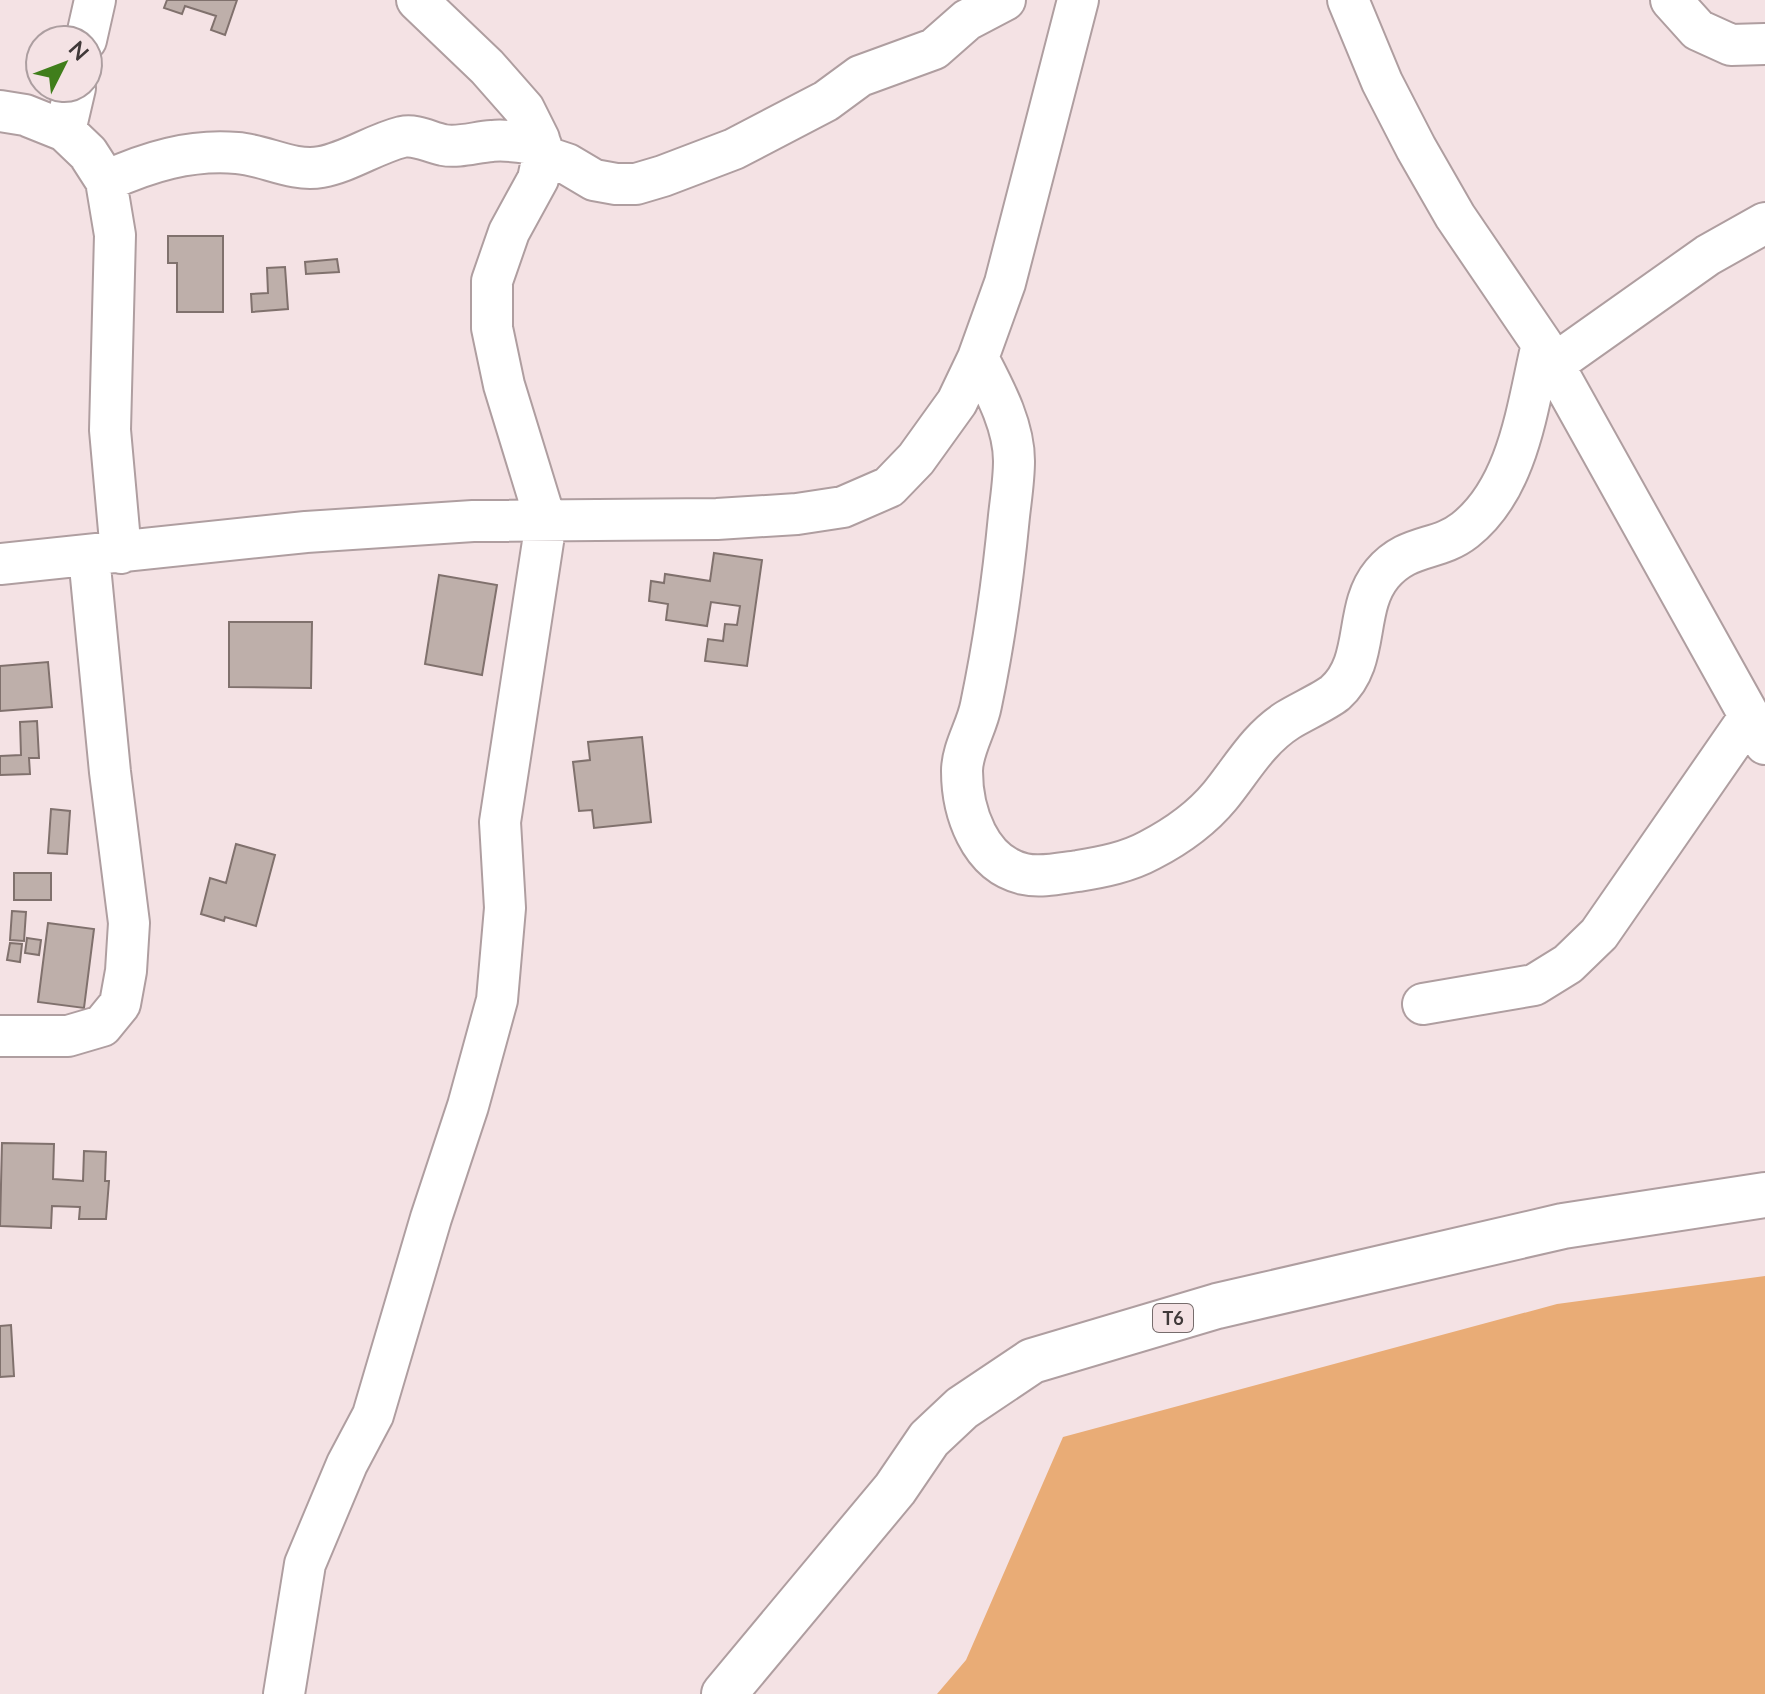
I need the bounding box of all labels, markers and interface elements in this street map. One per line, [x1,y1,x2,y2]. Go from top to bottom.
north arrow [24,24,104,104]
text: N [64,35,95,66]
road number: T6 [1153,1304,1193,1332]

